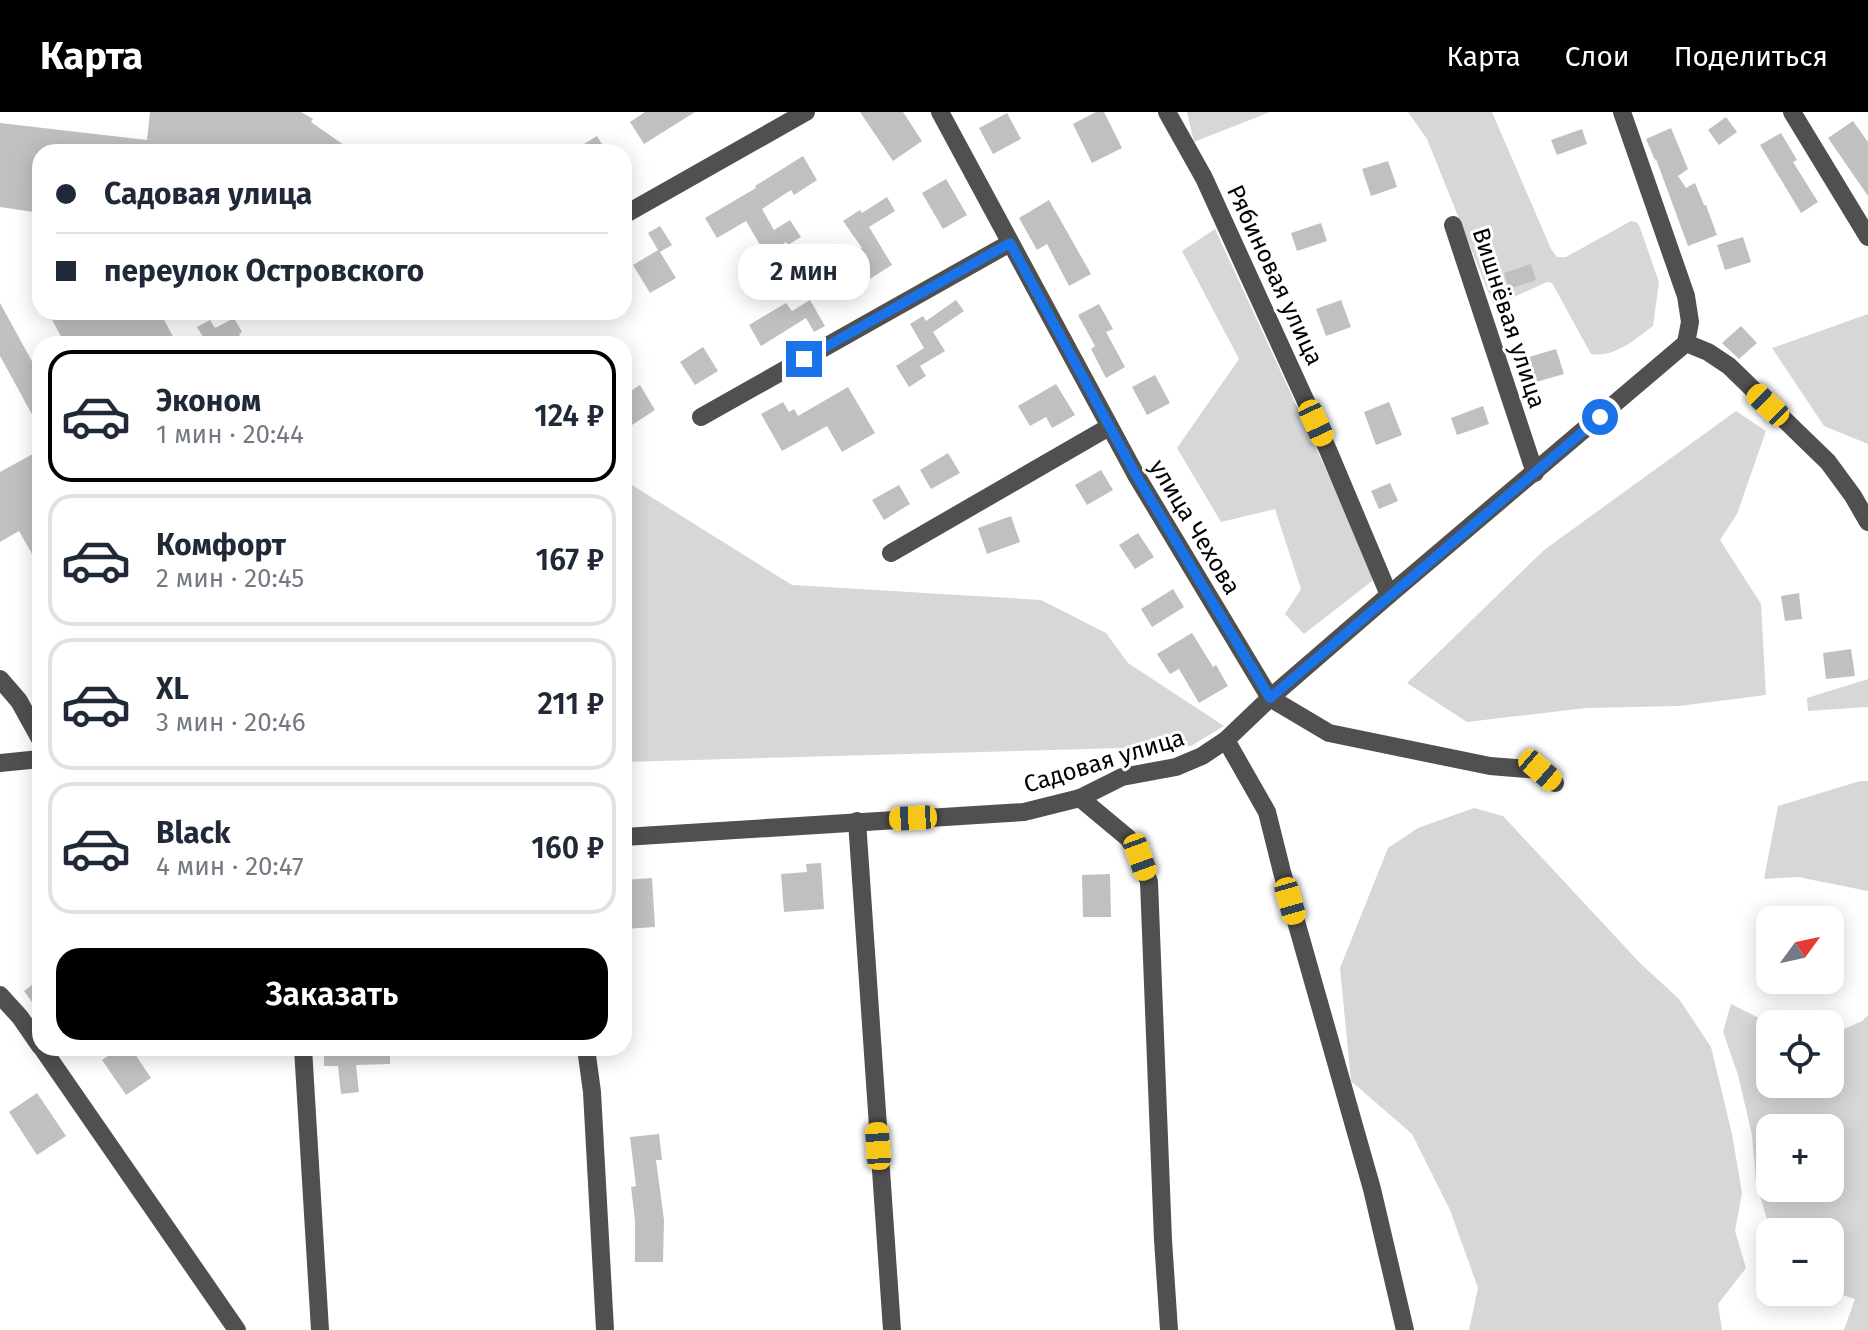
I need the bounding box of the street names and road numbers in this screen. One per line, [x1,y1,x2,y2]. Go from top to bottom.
street label: Рябиновая улица [1221,180,1329,370]
street label: Вишнёвая улица [1467,224,1551,412]
street label: улица Чехова [1144,454,1246,600]
street label: Садовая улица [1020,723,1188,799]

